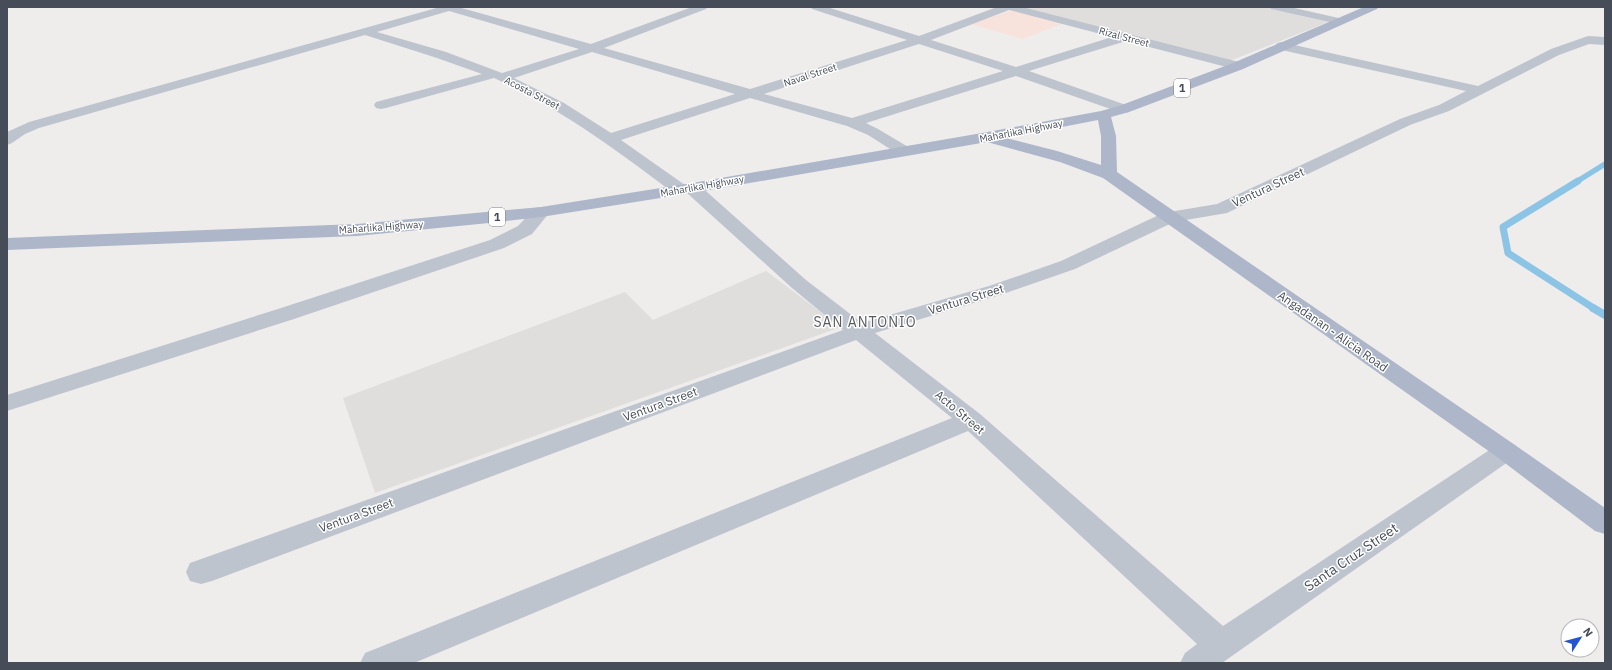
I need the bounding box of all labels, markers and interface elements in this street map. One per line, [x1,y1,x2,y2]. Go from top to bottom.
street label: Rizal Street [1097,24,1151,50]
street label: Naval Street [782,60,839,90]
street label: Acosta Street [502,73,562,113]
road number: 1 [1174,79,1190,97]
street label: Maharlika Highway [978,117,1064,145]
street label: Ventura Street [1230,164,1306,210]
street label: Maharlika Highway [659,172,745,200]
road number: 1 [489,208,505,226]
street label: Maharlika Highway [338,218,424,236]
street label: Ventura Street [927,280,1005,318]
street label: Angadanan - Alicia Road [1275,287,1391,375]
district label: SAN ANTONIO [813,313,917,331]
street label: Ventura Street [621,384,699,424]
street label: Acto Street [932,387,988,437]
street label: Ventura Street [317,495,395,535]
street label: Santa Cruz Street [1301,519,1401,595]
north arrow [1560,618,1600,658]
text: N [1580,625,1596,639]

